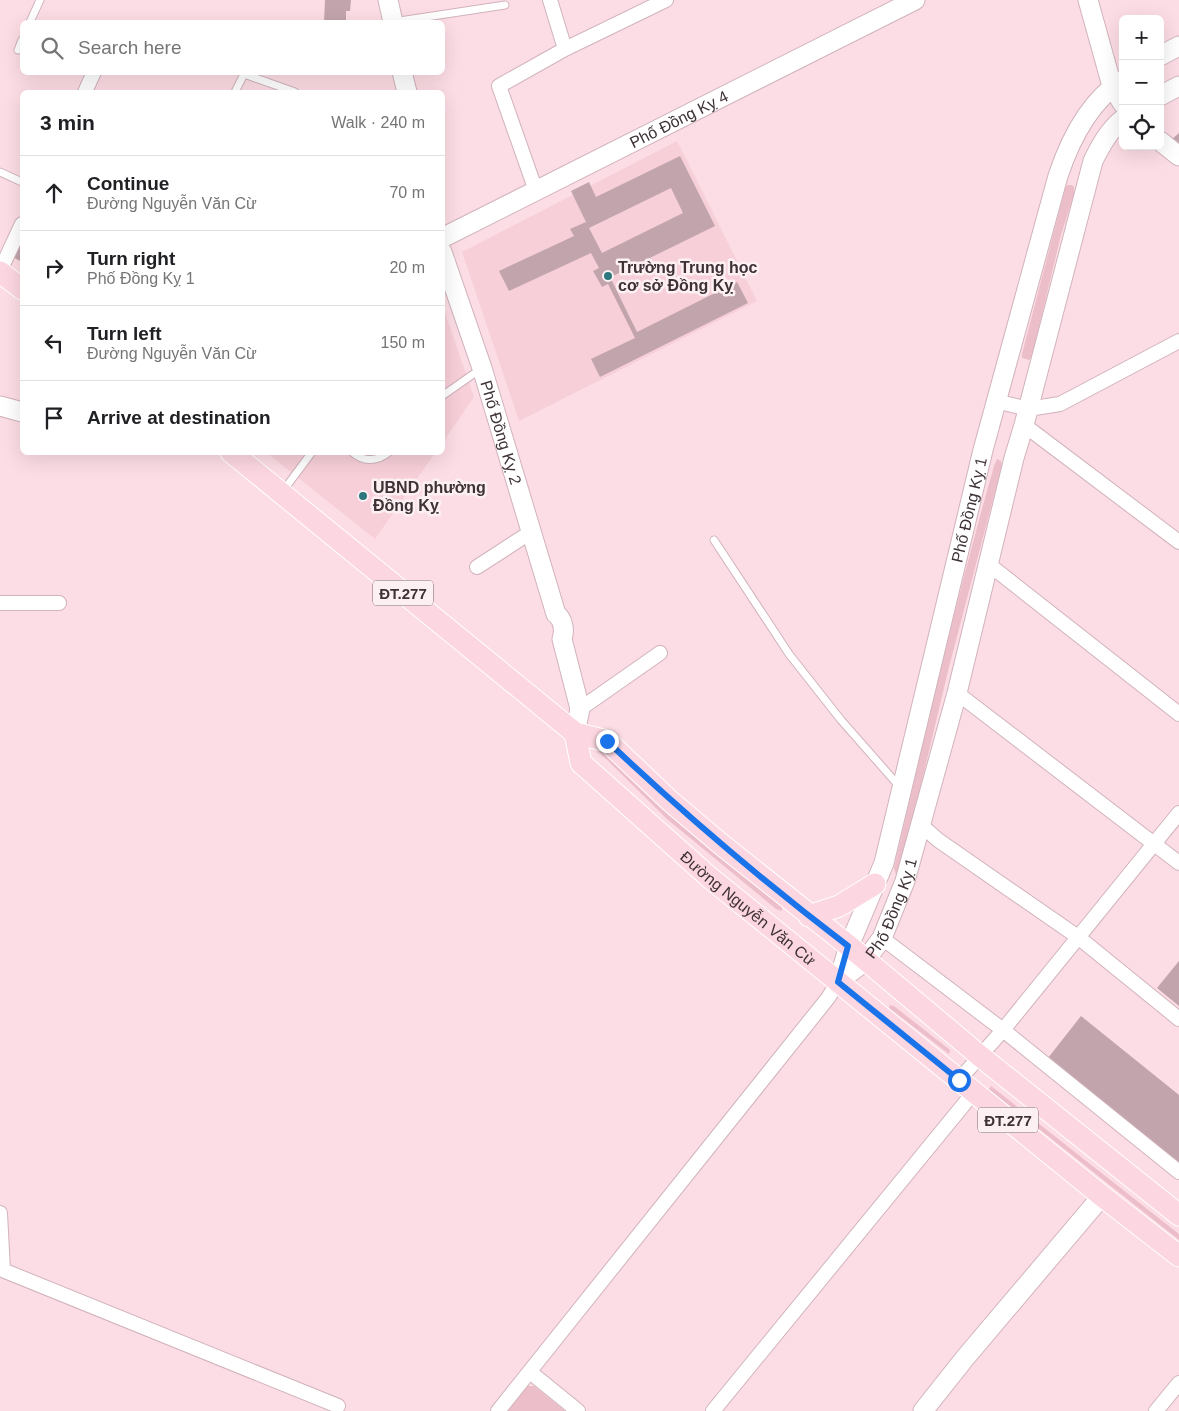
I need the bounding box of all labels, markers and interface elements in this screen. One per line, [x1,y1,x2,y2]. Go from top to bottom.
map controls [1119,15,1164,150]
button: + [1119,15,1164,60]
search box [20,20,445,75]
icon: search [38,34,66,62]
text: Search here [78,37,182,58]
button: − [1119,60,1164,105]
street label: Phố Đồng Kỵ 4 [627,87,731,151]
button: locate [1119,105,1164,150]
text: 3 min [40,111,95,134]
text: Walk · 240 m [331,114,425,131]
text: Continue [87,173,169,194]
icon: ahead [40,179,68,207]
text: 70 m [389,184,425,201]
text: Đường Nguyễn Văn Cừ [87,195,257,212]
text: Turn right [87,248,175,269]
icon: right [40,254,68,282]
text: 20 m [389,259,425,276]
place label: Trường Trung học cơ sở Đồng Kỵ [618,259,758,294]
text: Phố Đồng Kỵ 1 [87,270,195,287]
marker: Trường Trung học cơ sở Đồng Kỵ [602,270,614,282]
text: Turn left [87,323,162,344]
icon: left [40,329,68,357]
text: 150 m [381,334,425,351]
text: Đường Nguyễn Văn Cừ [87,345,257,362]
street label: Phố Đồng Kỵ 2 [478,378,525,487]
icon: arrive [40,404,68,432]
text: Arrive at destination [87,407,271,428]
street label: Phố Đồng Kỵ 1 [948,455,990,564]
place label: UBND phường Đồng Kỵ [373,479,486,514]
marker: UBND phường Đồng Kỵ [357,490,369,502]
road number: ĐT.277 [373,580,433,606]
route end [596,730,619,753]
street label: Đường Nguyễn Văn Cừ [677,847,819,969]
street label: Phố Đồng Kỵ 1 [862,856,920,961]
route start [948,1069,971,1092]
road number: ĐT.277 [978,1108,1038,1132]

